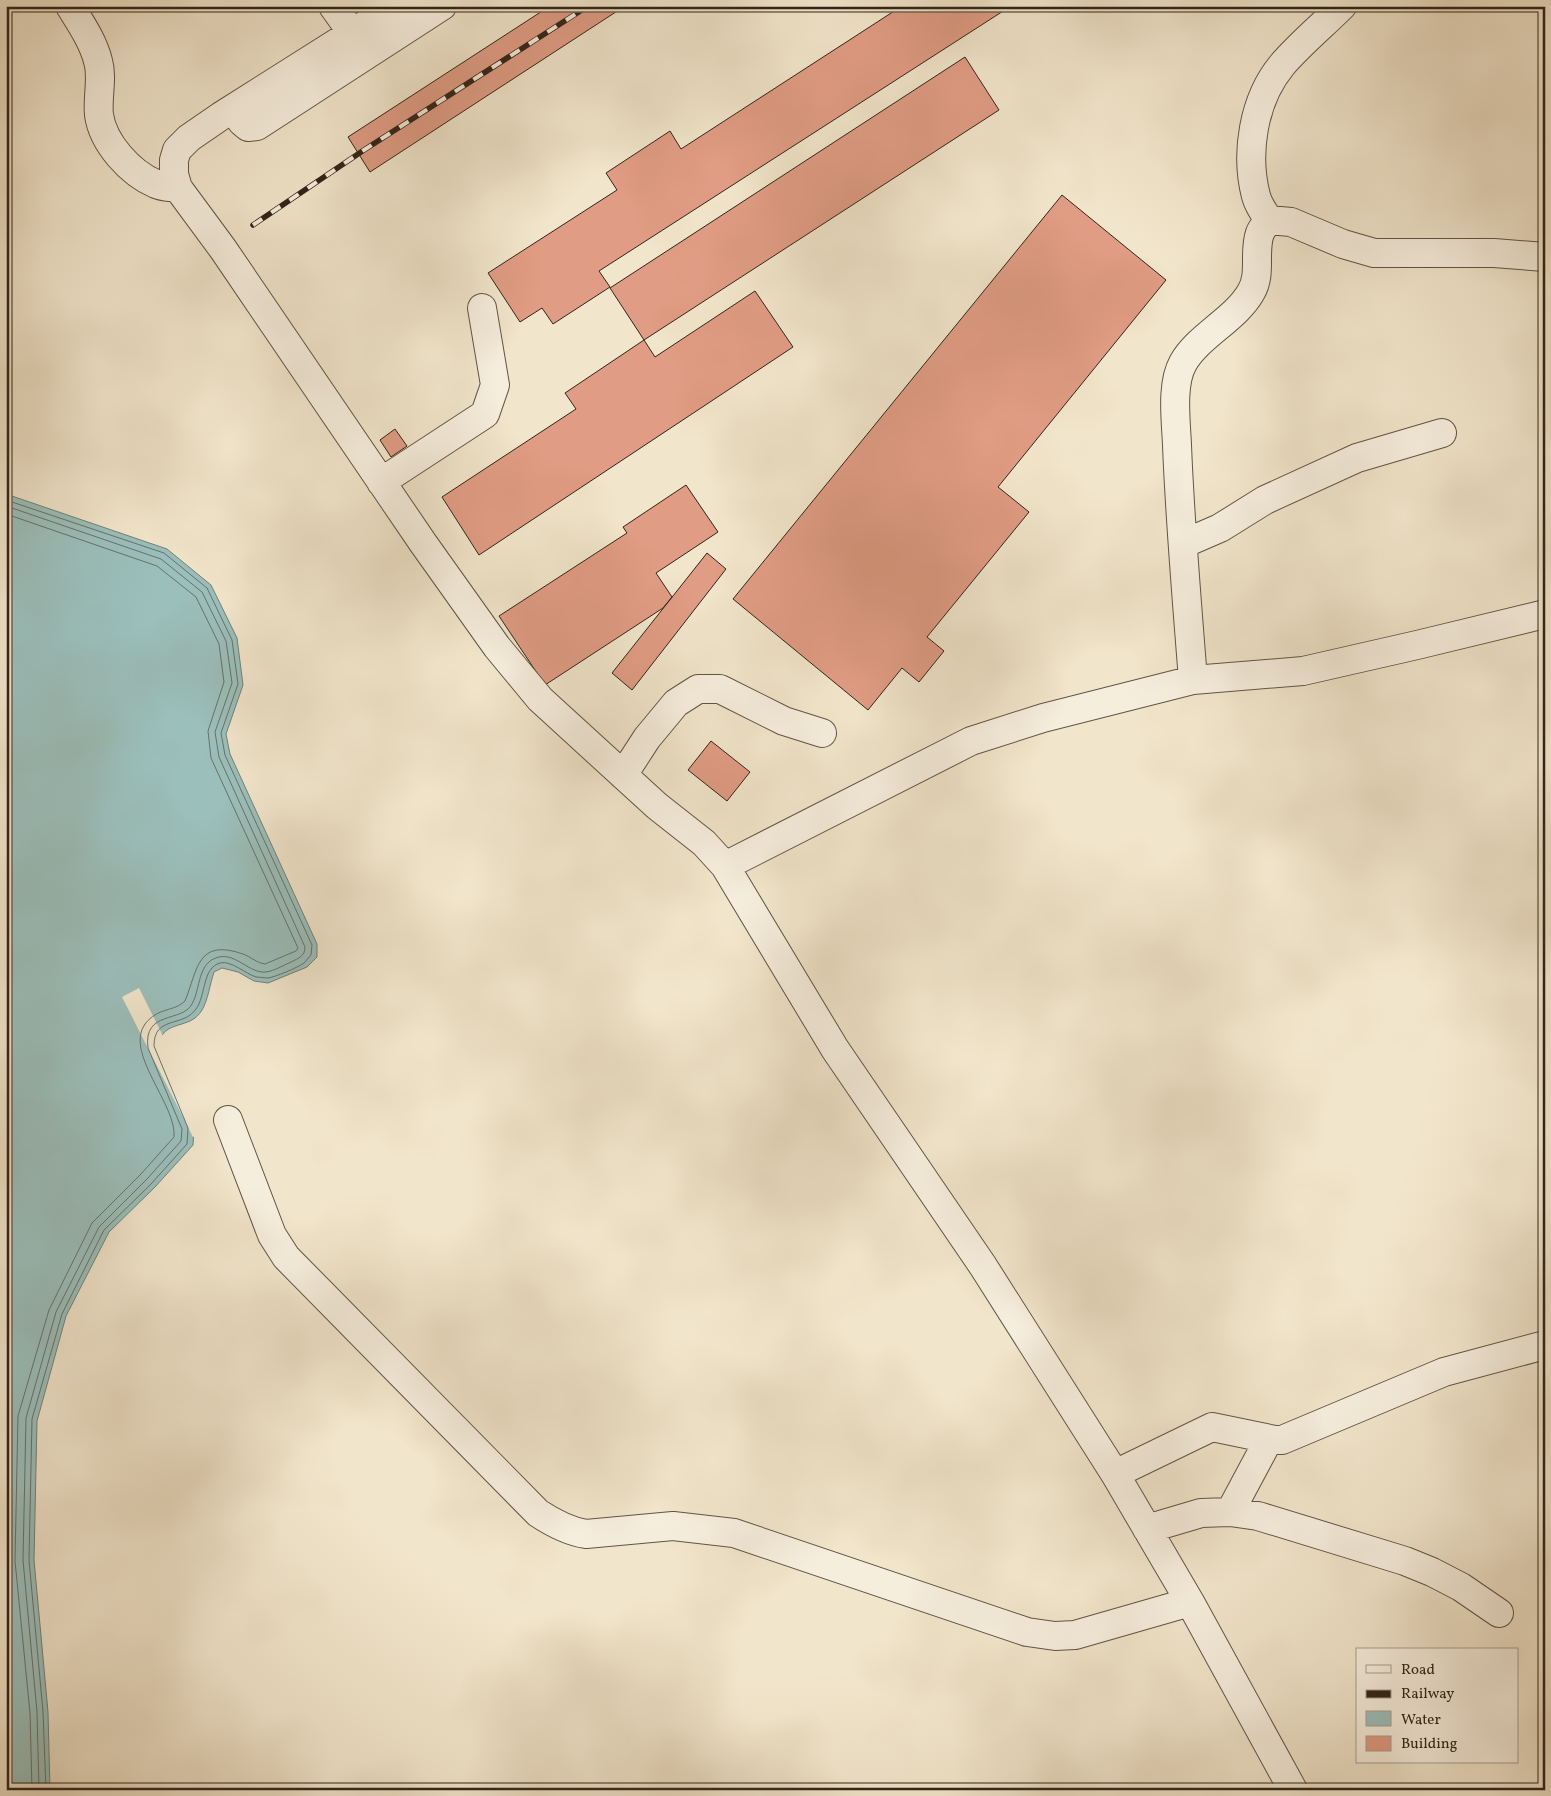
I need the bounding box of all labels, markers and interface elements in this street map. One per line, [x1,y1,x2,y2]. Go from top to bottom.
legend [1356,1648,1518,1764]
text: Road [1401,1660,1435,1681]
text: Railway [1401,1684,1454,1705]
text: Water [1401,1710,1441,1731]
text: Building [1401,1734,1458,1755]

